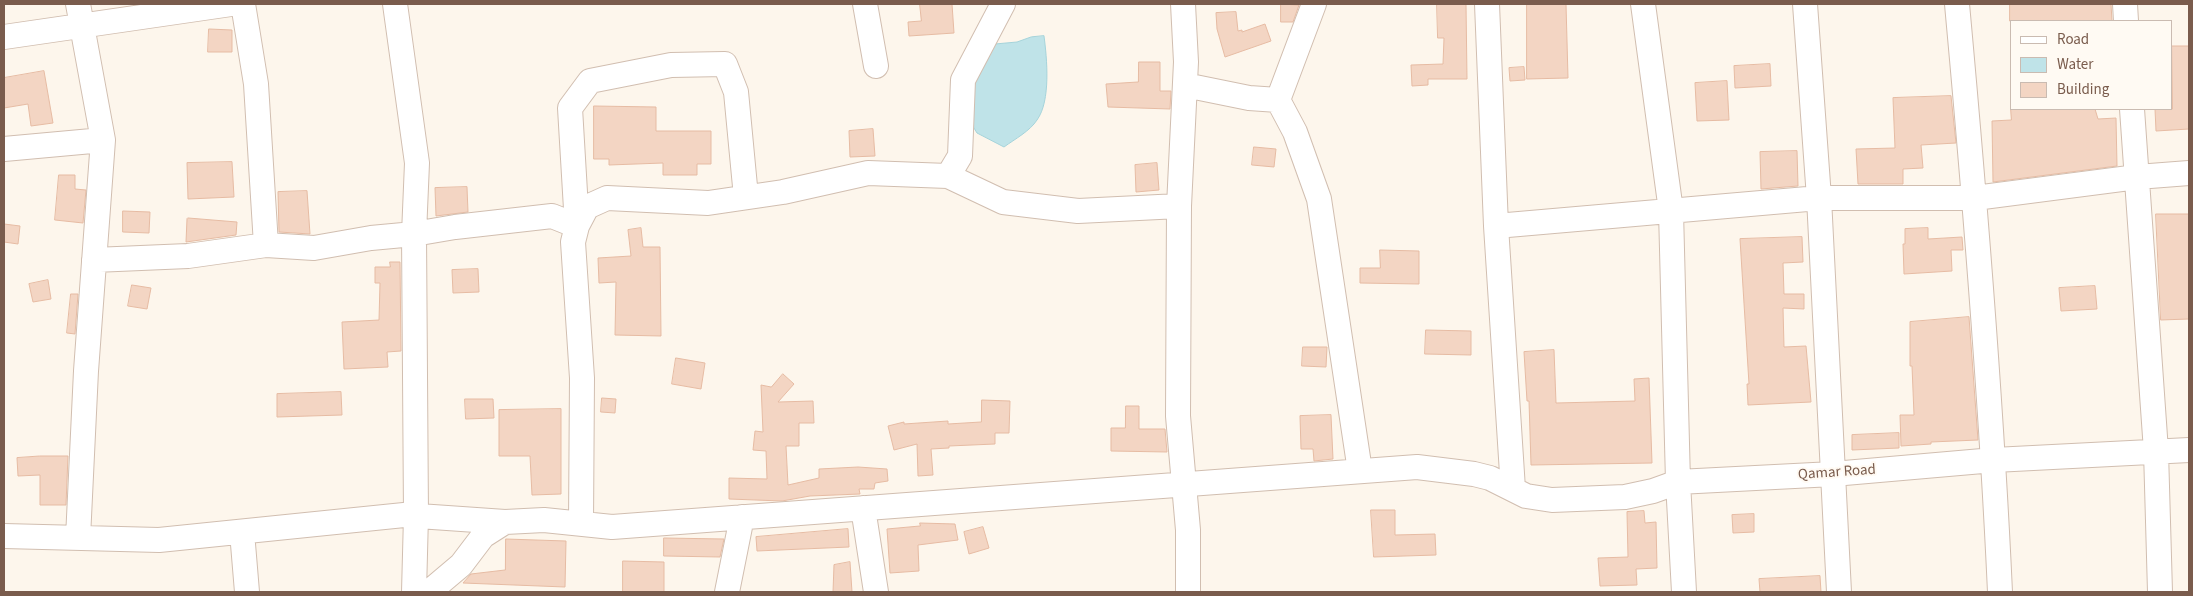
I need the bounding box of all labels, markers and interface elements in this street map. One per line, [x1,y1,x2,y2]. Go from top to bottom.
legend [2010,20,2173,110]
text: Road [2057,29,2089,50]
text: Water [2057,54,2093,75]
text: Building [2057,79,2109,100]
street label: Qamar Road [1798,461,1876,485]

